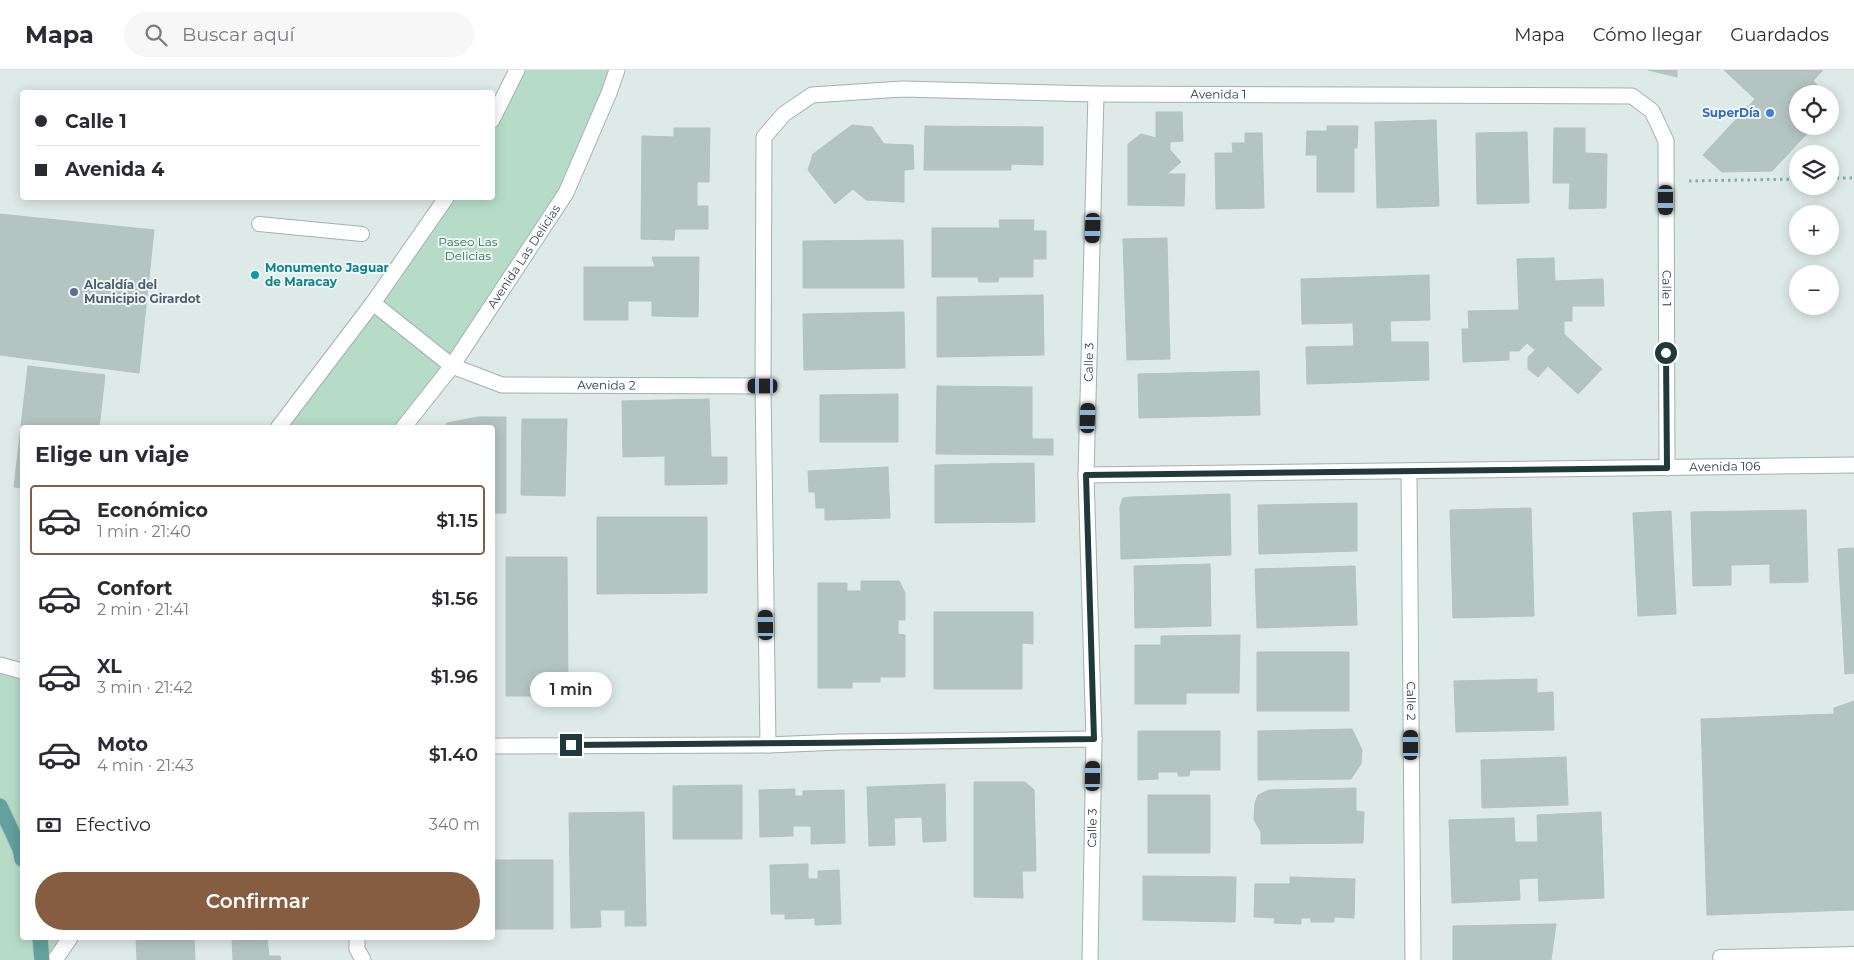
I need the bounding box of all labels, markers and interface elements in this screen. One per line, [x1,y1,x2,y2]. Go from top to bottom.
search box [124,12,474,57]
text: Mapa [25,20,94,49]
icon: search [142,21,170,49]
text: Buscar aquí [182,23,295,46]
text: Mapa [1514,24,1565,46]
text: Cómo llegar [1593,24,1702,46]
text: Guardados [1730,24,1829,46]
map controls [1789,85,1839,315]
button: locate [1789,85,1839,135]
street label: Avenida 1 [1190,86,1246,102]
place label: SuperDía [1702,105,1760,120]
marker: SuperDía [1764,107,1776,119]
text: Calle 1 [65,110,127,133]
button: layers [1789,145,1839,195]
text: Avenida 4 [65,158,164,181]
car [1658,185,1673,215]
street label: Avenida Las Delicias [484,201,563,311]
button: + [1789,205,1839,255]
car [1084,213,1101,243]
park label: Paseo Las Delicias [438,234,498,263]
place label: Monumento Jaguar de Maracay [265,260,389,289]
button: − [1789,265,1839,315]
marker: Monumento Jaguar de Maracay [249,269,261,281]
street label: Calle 1 [1659,270,1675,307]
place label: Alcaldía del Municipio Girardot [83,277,202,306]
marker: Alcaldía del Municipio Girardot [68,286,80,298]
street label: Calle 3 [1080,342,1096,382]
route start [1655,342,1677,364]
street label: Avenida 2 [577,377,636,393]
car [748,379,778,394]
car [1079,403,1096,433]
text: Elige un viaje [35,441,189,468]
street label: Avenida 106 [1689,458,1761,474]
icon: car [37,498,82,543]
text: Económico [97,499,208,522]
text: $1.15 [436,509,478,532]
text: 1 min · 21:40 [97,522,191,541]
icon: car [37,576,82,621]
text: Confort [97,577,172,600]
text: $1.56 [431,587,478,610]
text: 2 min · 21:41 [97,600,189,619]
car [758,610,773,640]
icon: car [37,654,82,699]
text: XL [97,655,122,678]
text: $1.96 [431,665,478,688]
callout: 1 min [530,672,612,708]
text: 3 min · 21:42 [97,678,193,697]
text: 1 min [550,680,592,699]
street label: Calle 2 [1404,681,1419,721]
car [1403,730,1418,760]
icon: car [37,732,82,777]
text: Moto [97,733,148,756]
route end [560,734,582,756]
text: $1.40 [429,743,478,766]
text: 4 min · 21:43 [97,756,194,775]
car [1085,761,1100,791]
street label: Calle 3 [1084,808,1100,848]
icon: cash [35,811,63,839]
text: Efectivo [75,813,151,836]
text: 340 m [429,815,480,834]
button: Confirmar [35,872,480,930]

